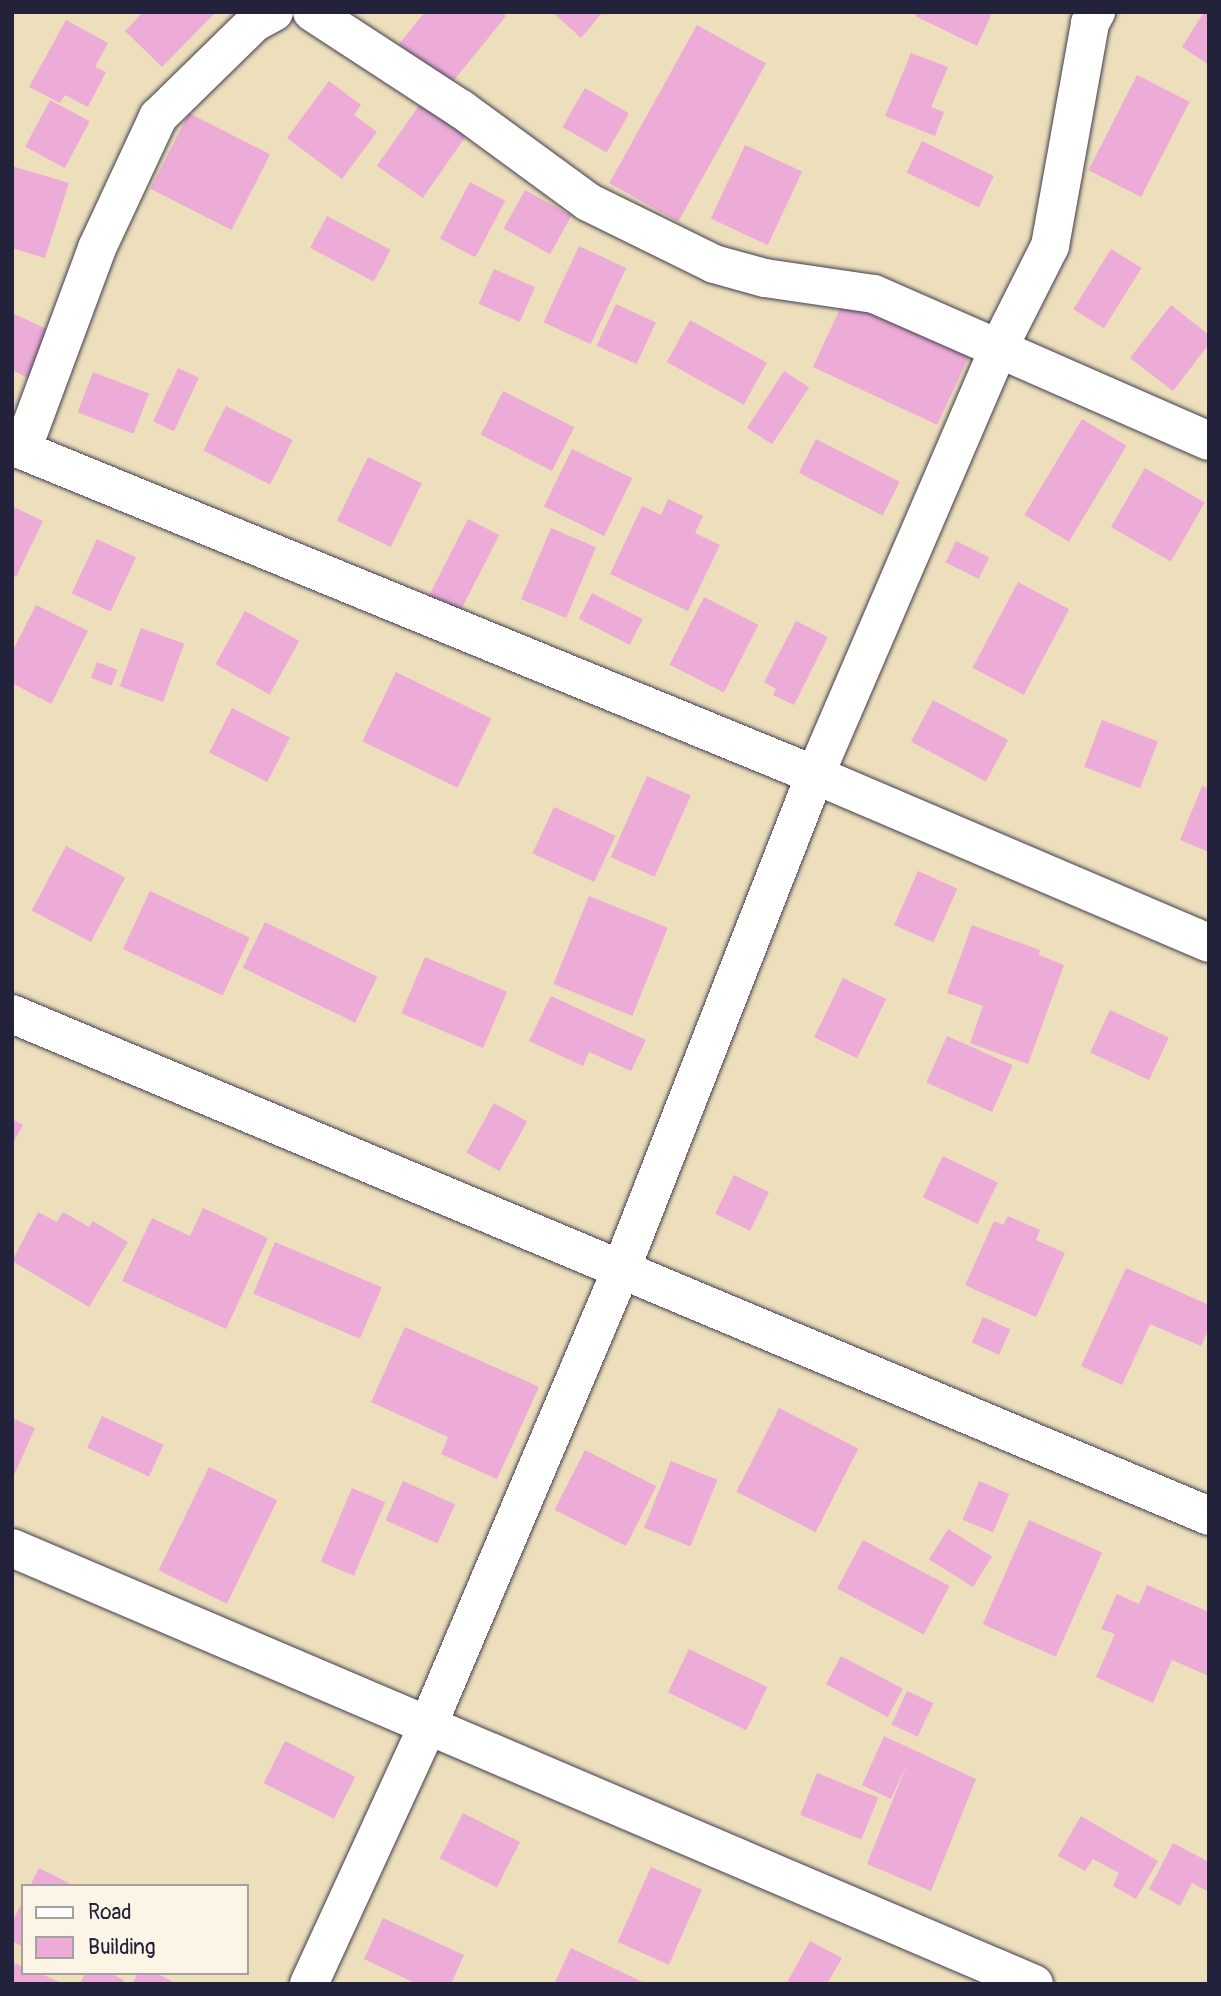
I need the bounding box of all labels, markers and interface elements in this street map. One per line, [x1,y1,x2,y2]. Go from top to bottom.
legend [21,1884,248,1975]
text: Road [88,1899,132,1926]
text: Building [88,1934,155,1961]

